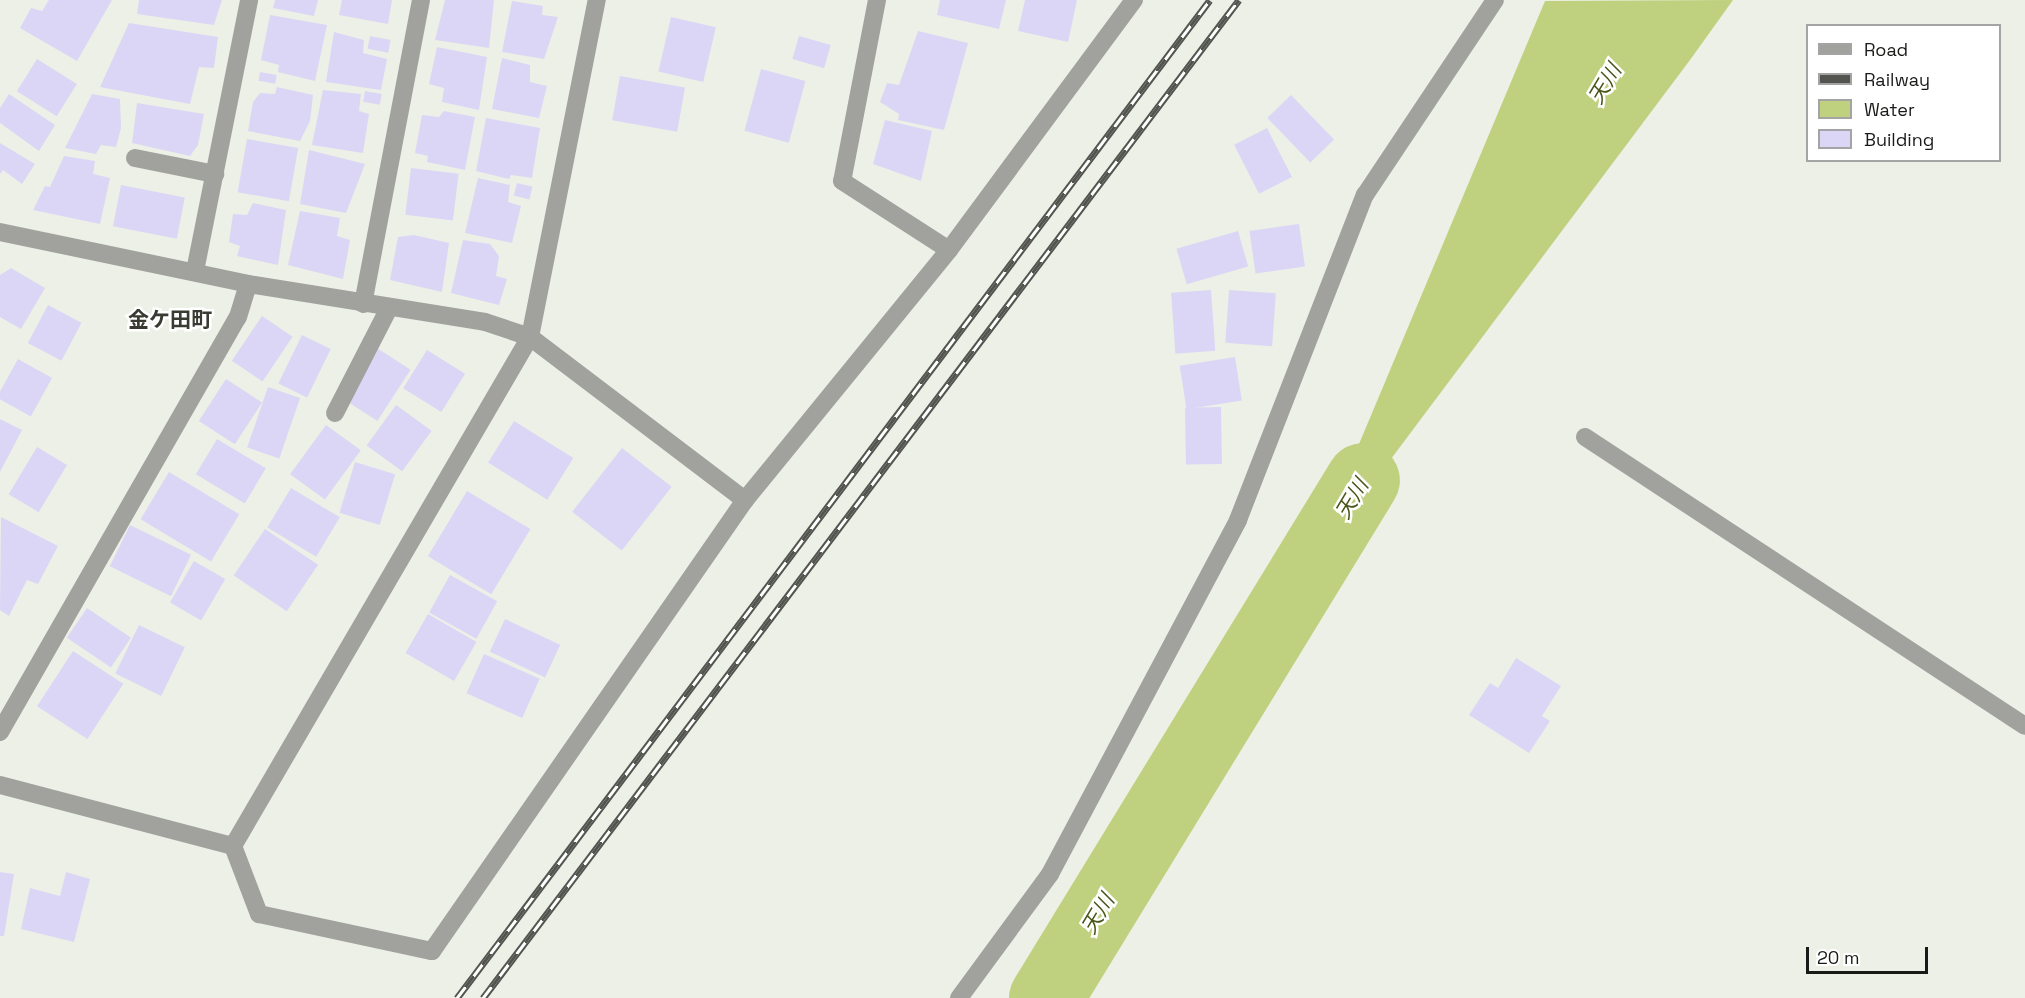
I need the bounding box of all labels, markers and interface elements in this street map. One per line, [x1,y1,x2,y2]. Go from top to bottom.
legend [1806,24,2001,162]
text: Road [1864,38,1908,61]
water label: 天川 [1583,60,1627,108]
text: Railway [1864,68,1930,91]
text: Water [1864,98,1915,121]
text: Building [1864,128,1934,151]
district label: 金ケ田町 [128,307,212,333]
water label: 天川 [1330,475,1374,523]
water label: 天川 [1076,890,1120,938]
scale bar [1809,935,1930,973]
text: 20 m [1817,946,1860,969]

